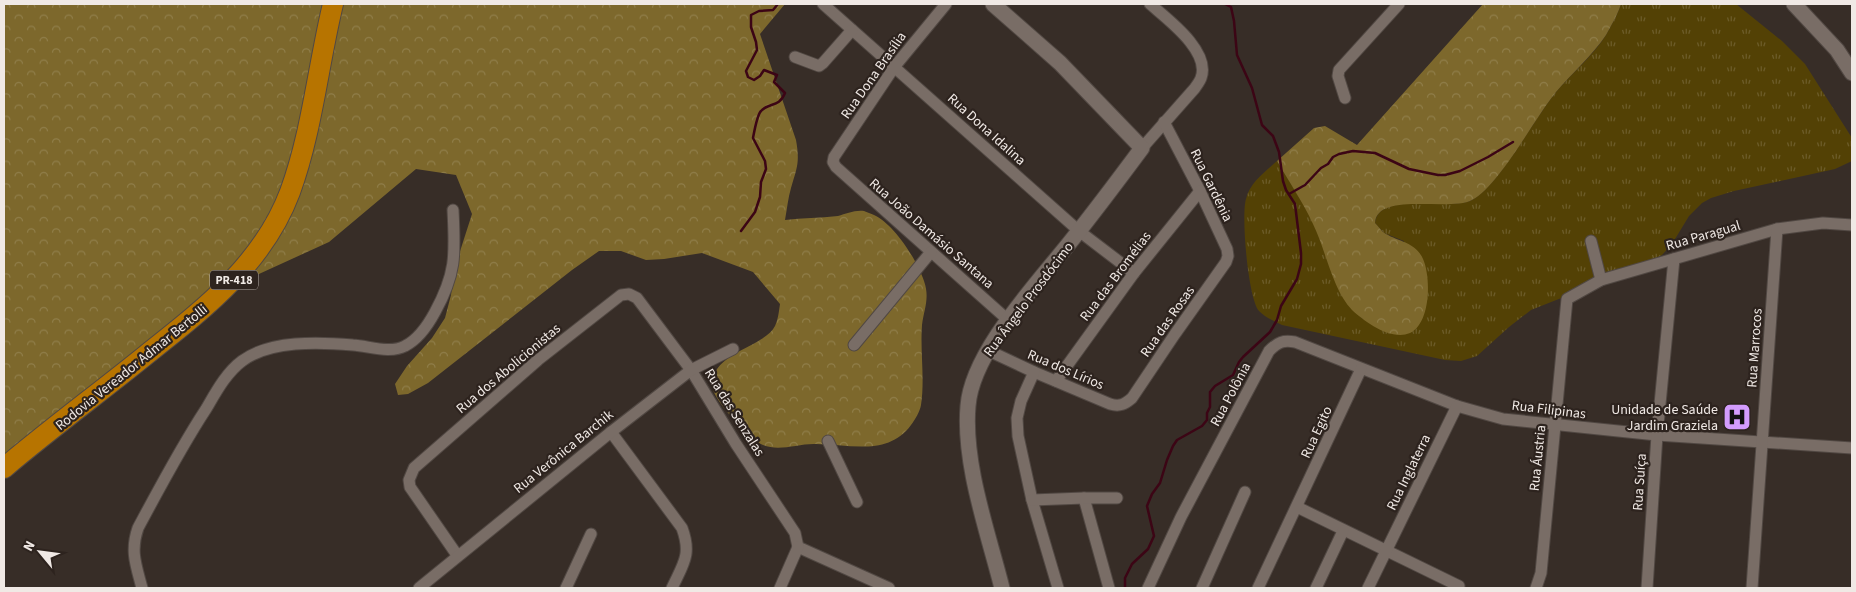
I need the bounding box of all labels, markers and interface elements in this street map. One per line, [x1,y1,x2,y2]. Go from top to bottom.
street label: Rua Dona Brasília [836,28,911,123]
street label: Rua Dona Idalina [943,89,1030,170]
street label: Rua Gardênia [1185,146,1237,225]
street label: Rua João Damásio Santana [865,174,998,294]
street label: Rua Paragual [1664,216,1743,256]
street label: Rua das Bromélias [1075,227,1156,326]
street label: Rua Ângelo Prosdócimo [979,238,1079,361]
road number: PR-418 [210,270,258,290]
street label: Rua das Rosas [1136,282,1200,361]
street label: Rodovia Vereador Admar Bertolli [51,300,212,435]
street label: Rua Marrocos [1742,308,1768,388]
street label: Rua dos Abolicionistas [452,319,565,418]
street label: Rua dos Lírios [1024,345,1107,395]
street label: Rua Polônia [1206,359,1256,430]
street label: Rua das Senzalas [699,365,769,460]
street label: Rua Filipinas [1511,396,1587,424]
place label: Unidade de Saúde Jardim Graziela [1611,400,1718,436]
hospital icon: Unidade de Saúde Jardim Graziela [1722,402,1752,432]
street label: Rua Egito [1296,403,1338,462]
street label: Rua Verônica Barchik [509,405,618,498]
street label: Rua Áustria [1525,424,1551,492]
street label: Rua Inglaterra [1382,431,1436,514]
street label: Rua Suíça [1628,453,1652,511]
north arrow [15,527,65,577]
text: N [19,537,41,555]

